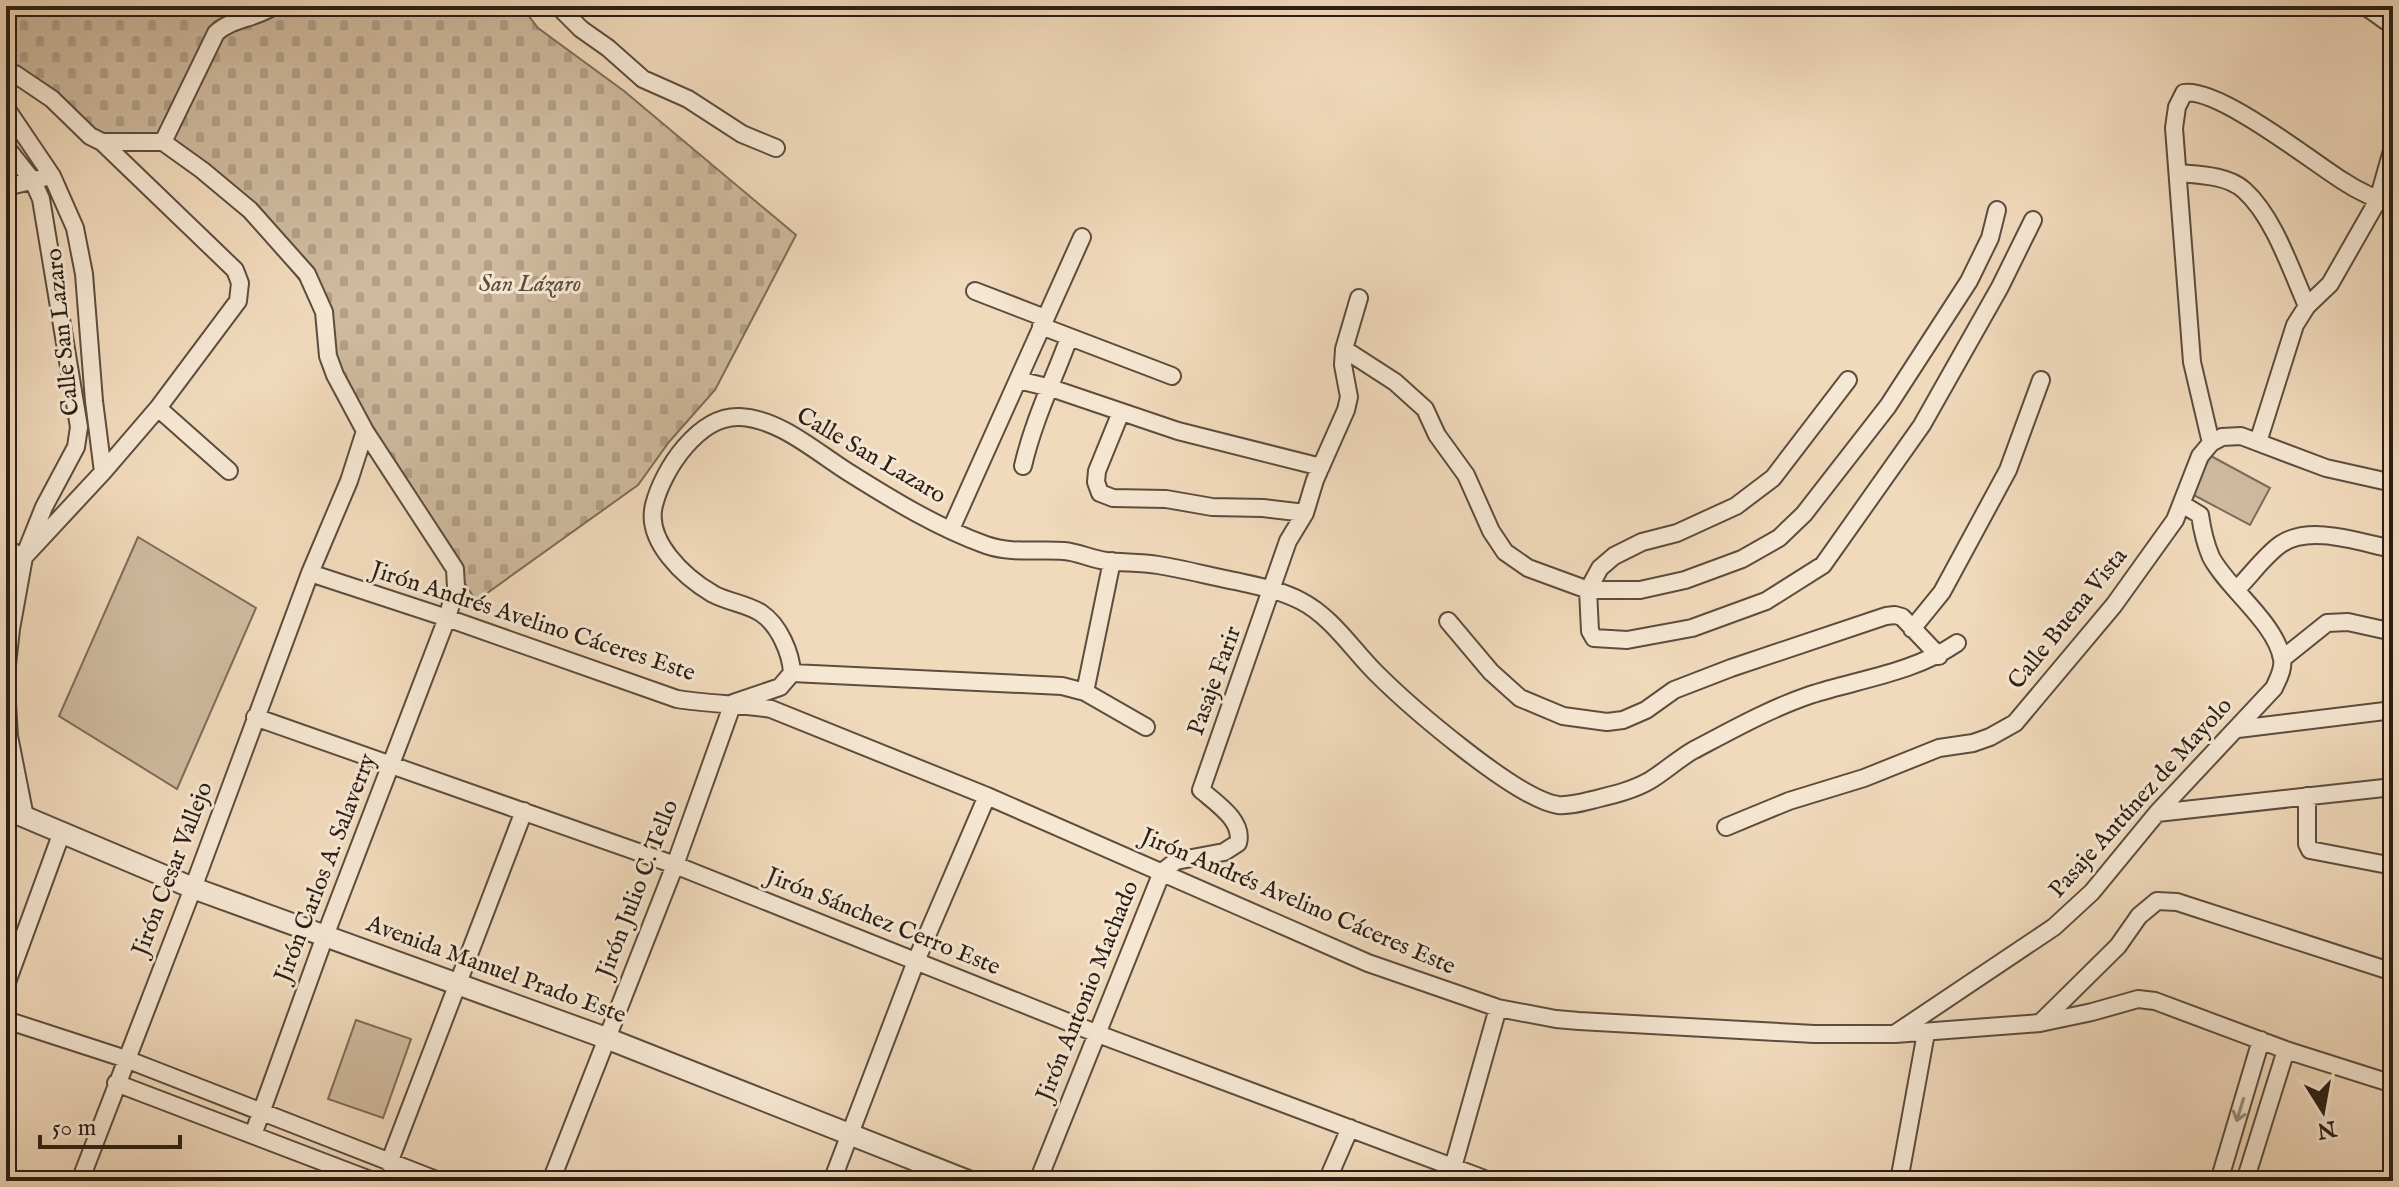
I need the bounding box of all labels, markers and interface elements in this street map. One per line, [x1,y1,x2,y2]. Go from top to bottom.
street label: Calle San Lazaro [39,247,87,417]
park label: San Lázaro [479,269,581,300]
street label: Calle San Lazaro [790,401,952,511]
street label: Calle Buena Vista [2001,541,2135,696]
street label: Jirón Andrés Avelino Cáceres Este [364,554,699,689]
street label: Pasaje Farir [1181,622,1249,740]
street label: Pasaje Antúnez de Mayolo [2043,691,2240,905]
street label: Jirón Carlos A. Salaverry [267,749,384,990]
street label: Jirón Cesar Vallejo [124,778,220,963]
street label: Jirón Julio C. Tello [589,796,686,985]
street label: Jirón Andrés Avelino Cáceres Este [1133,820,1460,982]
street label: Jirón Sánchez Cerro Este [759,860,1005,983]
street label: Jirón Antonio Machado [1028,876,1146,1109]
street label: Avenida Manuel Prado Este [361,908,630,1031]
north arrow [2283,1071,2363,1151]
one-way arrow [2232,1097,2247,1123]
scale bar [40,1099,180,1149]
text: 50 m [52,1113,96,1144]
text: N [2314,1113,2339,1144]

